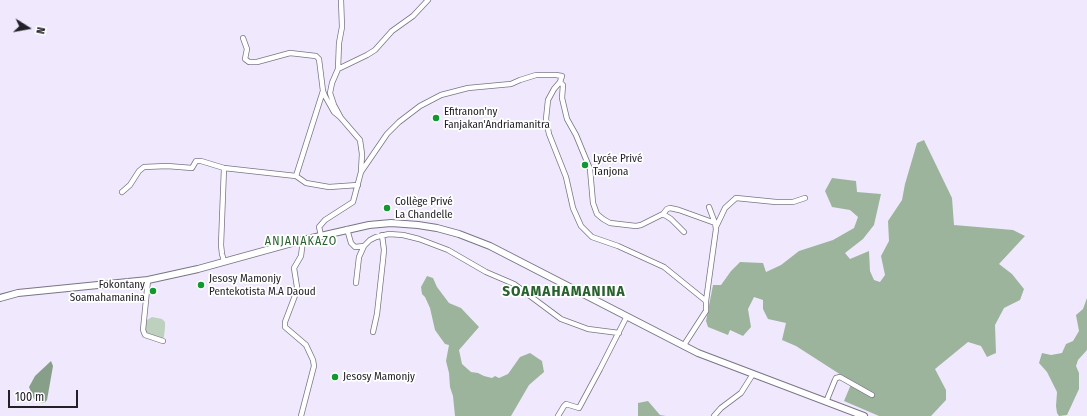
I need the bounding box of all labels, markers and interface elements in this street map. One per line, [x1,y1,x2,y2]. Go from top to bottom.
north arrow [8,8,48,48]
text: N [33,26,47,35]
place label: Efitranon'ny Fanjakan'Andriamanitra [444,105,550,131]
marker: Efitranon'ny Fanjakan'Andriamanitra [431,113,441,123]
place label: Lycée Privé Tanjona [593,152,642,178]
marker: Lycée Privé Tanjona [580,160,590,170]
place label: Collège Privé La Chandelle [395,195,453,221]
marker: Collège Privé La Chandelle [382,203,392,213]
district label: ANJANAKAZO [265,235,337,249]
place label: Jesosy Mamonjy Pentekotista M.A Daoud [209,272,316,298]
place label: Fokontany Soamahamanina [70,278,145,304]
marker: Jesosy Mamonjy Pentekotista M.A Daoud [196,280,206,290]
district label: SOAMAHAMANINA [502,283,626,301]
marker: Fokontany Soamahamanina [148,286,158,296]
place label: Jesosy Mamonjy [343,370,415,384]
marker: Jesosy Mamonjy [330,372,340,382]
scale bar [10,382,80,408]
text: 100 m [15,390,44,404]

